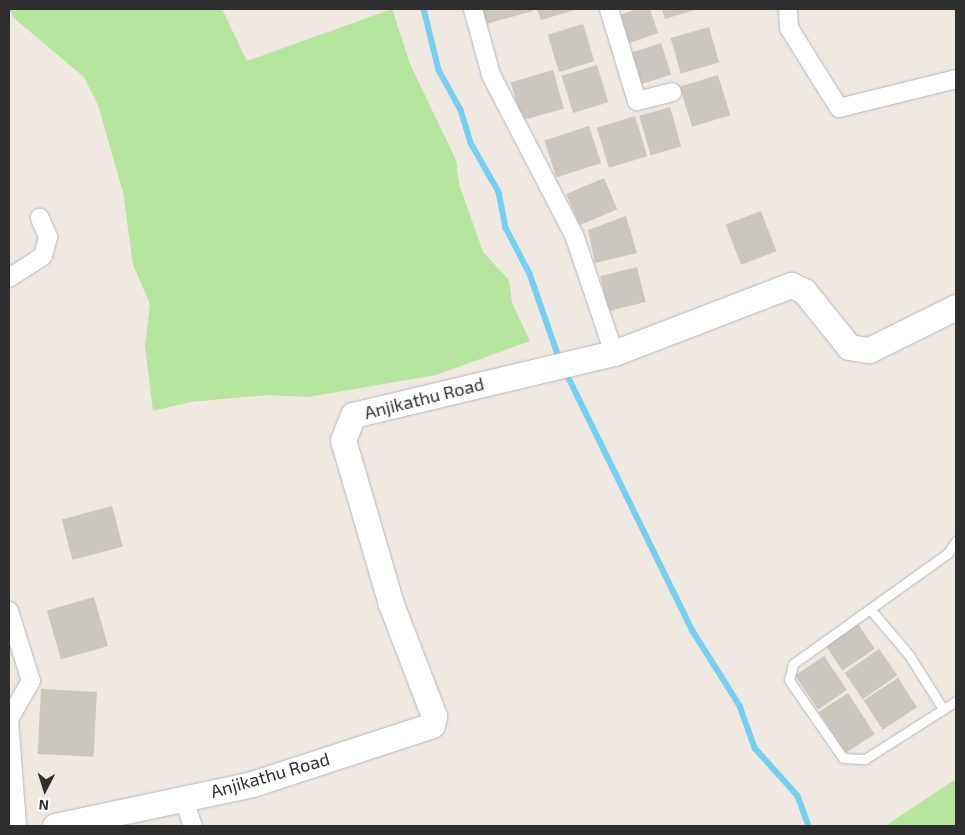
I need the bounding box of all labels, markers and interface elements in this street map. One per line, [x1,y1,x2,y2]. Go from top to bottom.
street label: Anjikathu Road [362,373,486,423]
street label: Anjikathu Road [208,748,332,802]
north arrow [20,765,70,815]
text: N [38,797,49,814]

